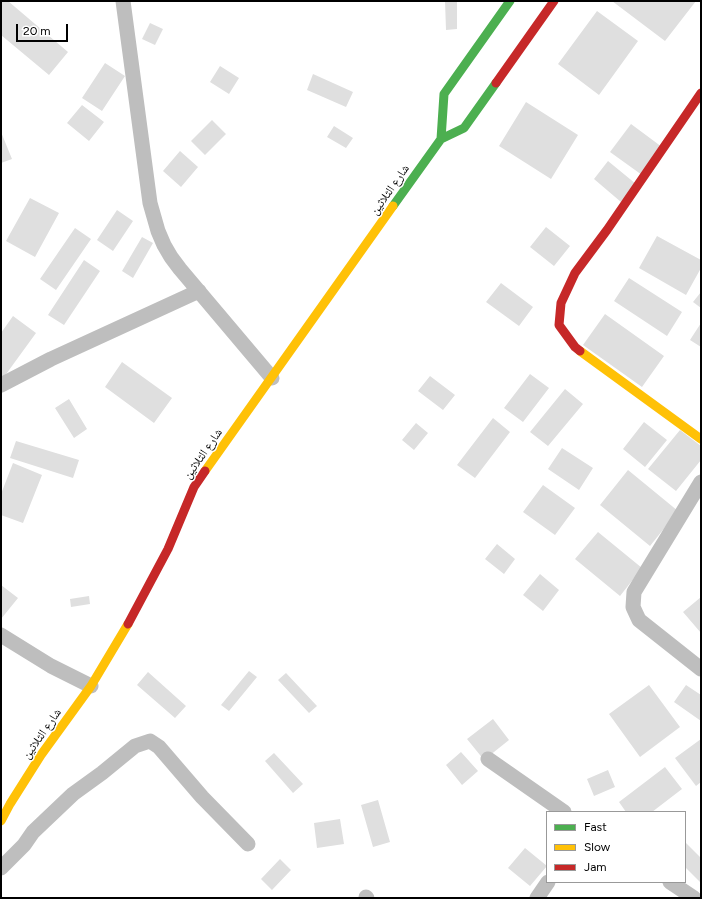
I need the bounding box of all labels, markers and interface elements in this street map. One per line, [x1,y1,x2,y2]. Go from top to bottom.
scale bar [18,16,70,42]
text: 20 m [23,24,51,38]
street label: شارع الثلاثين [367,162,413,218]
street label: شارع الثلاثين [180,426,226,482]
street label: شارع الثلاثين [19,706,65,762]
legend [546,811,686,883]
text: Fast [584,820,607,834]
text: Slow [584,840,610,854]
text: Jam [584,860,607,874]

